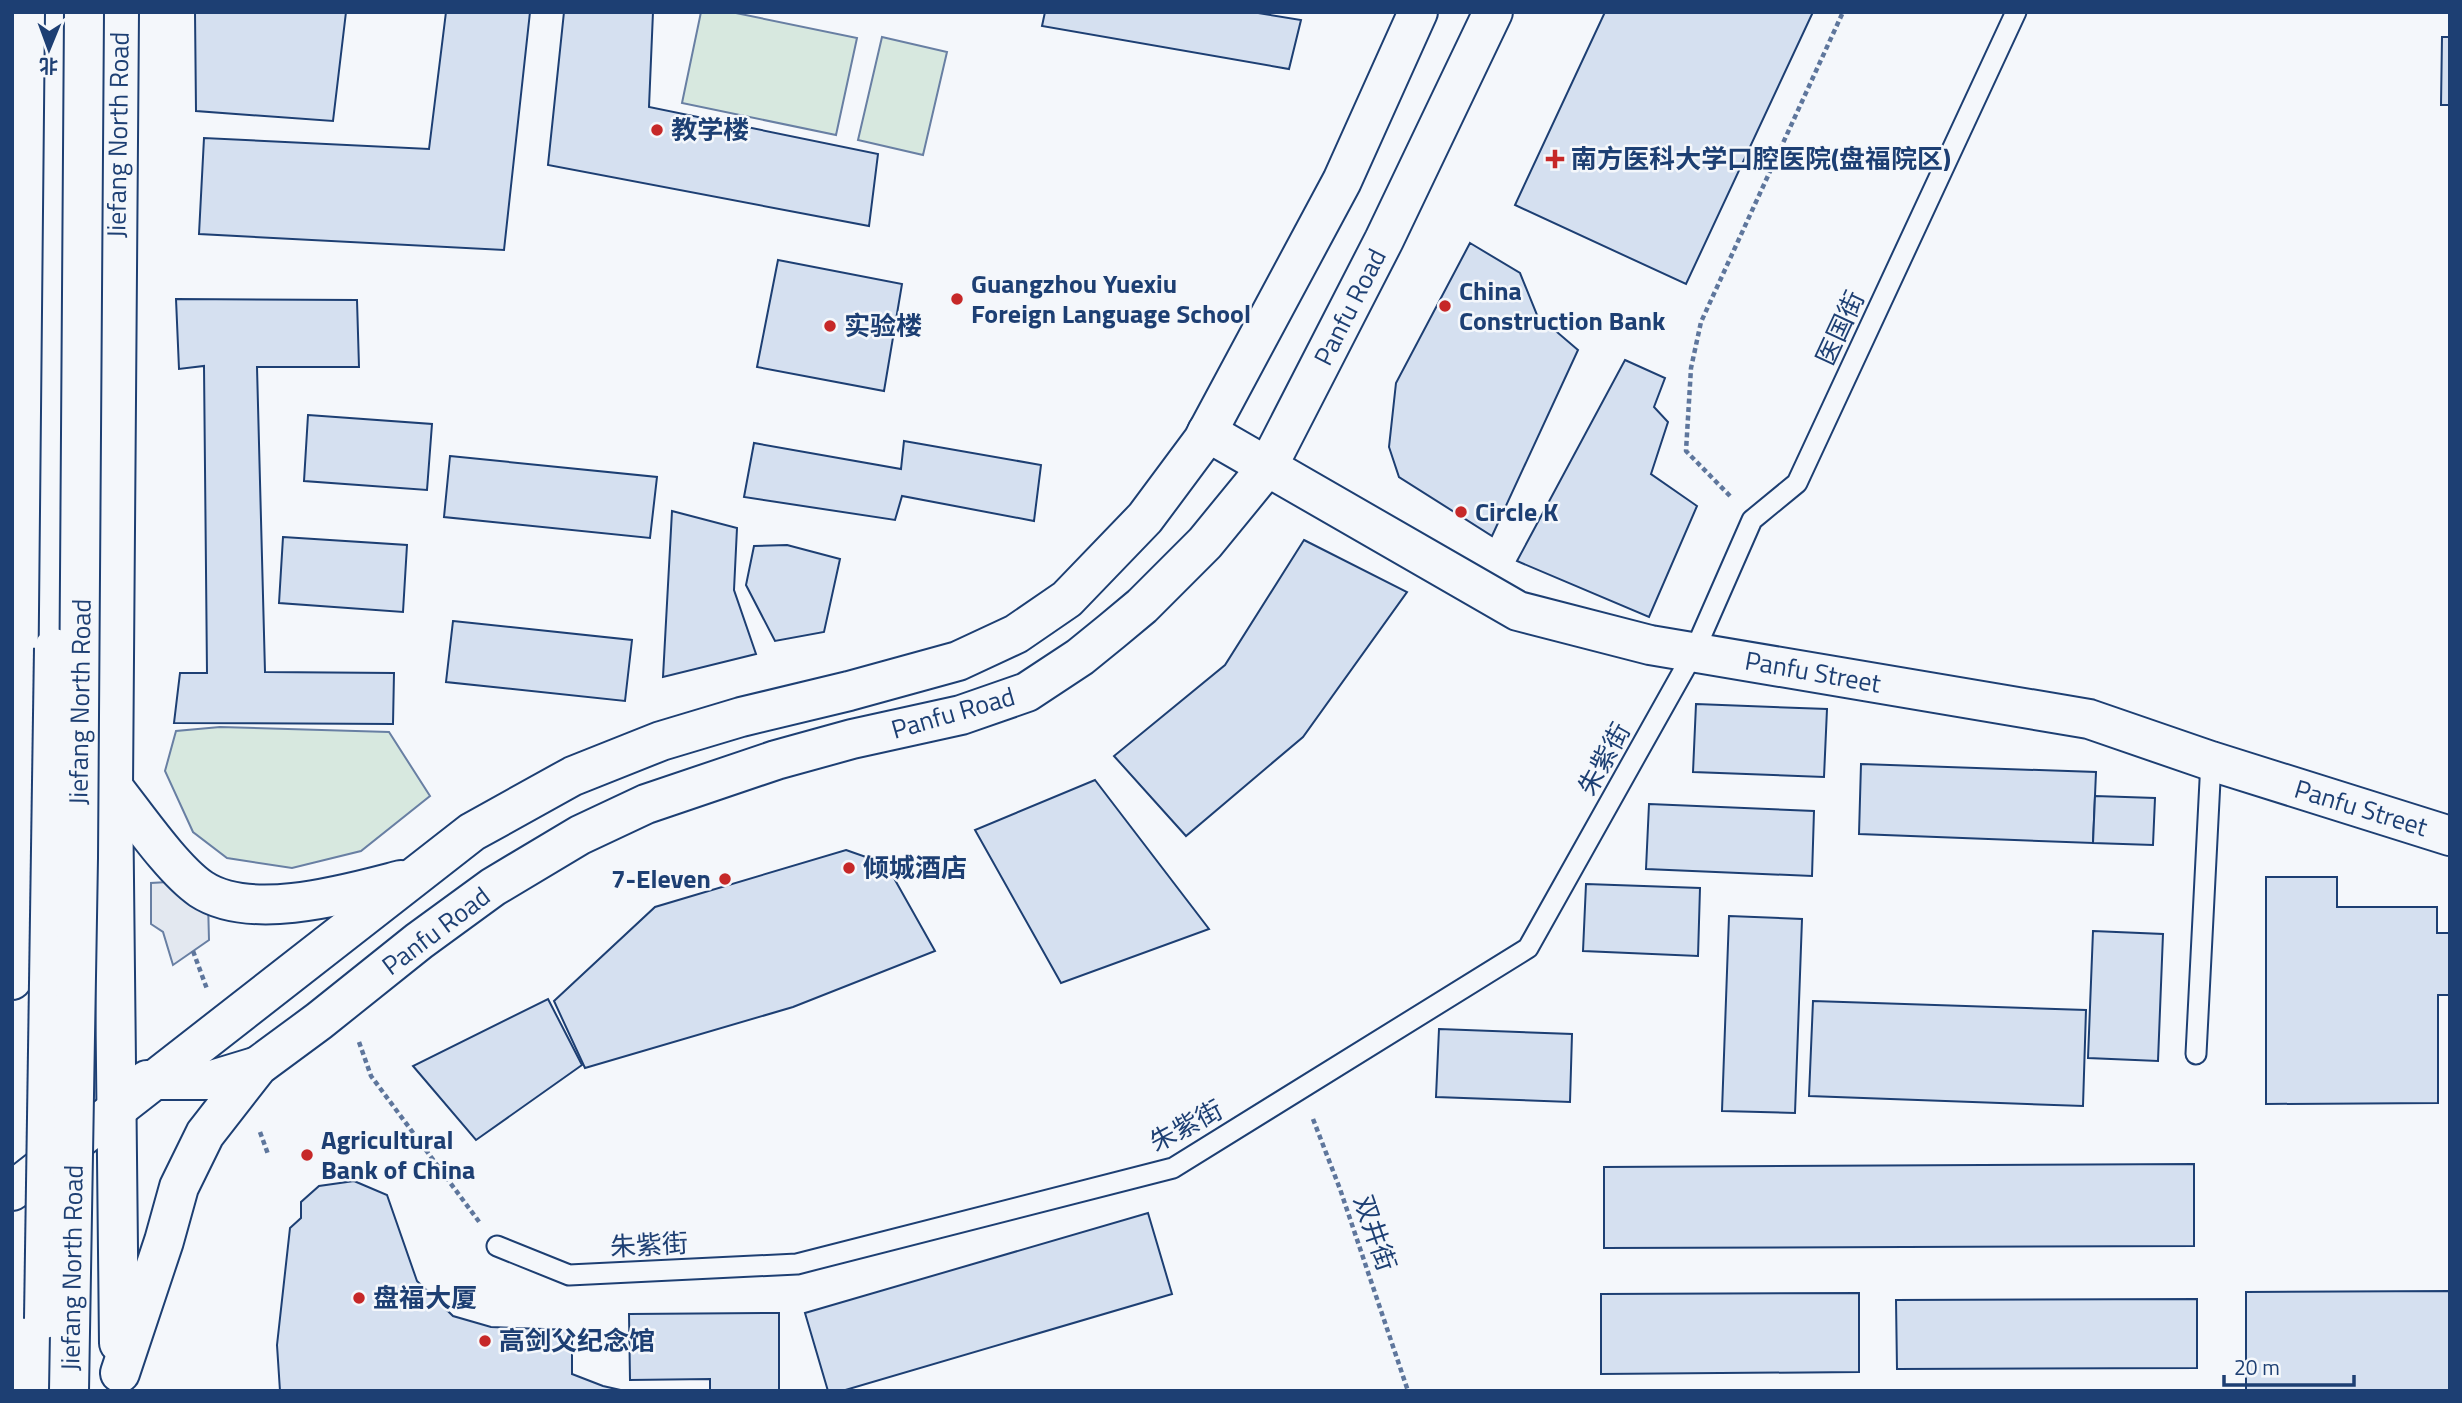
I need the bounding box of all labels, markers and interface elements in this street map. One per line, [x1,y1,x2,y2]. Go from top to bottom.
north arrow [14,14,84,84]
street label: Jiefang North Road [96,32,139,238]
text: 北 [39,52,58,81]
place label: 教学楼 [671,110,749,149]
marker: 教学楼 [649,122,665,138]
place label: 南方医科大学口腔医院(盘福院区) [1571,139,1951,178]
marker: 南方医科大学口腔医院(盘福院区) [1545,149,1565,169]
street label: Panfu Road [1303,241,1396,372]
place label: Guangzhou Yuexiu Foreign Language School [971,264,1251,333]
place label: China Construction Bank [1459,271,1666,340]
street label: 医国街 [1805,284,1874,371]
marker: Guangzhou Yuexiu Foreign Language School [949,291,965,307]
marker: China Construction Bank [1437,298,1453,314]
place label: 实验楼 [844,306,922,345]
marker: 实验楼 [822,318,838,334]
place label: Circle K [1475,492,1559,531]
marker: Circle K [1453,504,1469,520]
street label: Jiefang North Road [58,599,101,805]
street label: Panfu Street [1742,640,1884,703]
street label: Panfu Road [887,676,1019,749]
street label: 朱紫街 [1568,715,1640,802]
street label: Panfu Street [2290,769,2433,846]
place label: 倾城酒店 [863,848,967,887]
place label: 7-Eleven [611,859,711,898]
marker: 倾城酒店 [841,860,857,876]
marker: 7-Eleven [717,871,733,887]
street label: Panfu Road [373,877,498,984]
street label: 朱紫街 [1142,1090,1229,1161]
place label: Agricultural Bank of China [321,1120,475,1189]
marker: Agricultural Bank of China [299,1147,315,1163]
street label: Jiefang North Road [50,1165,93,1371]
street label: 双井街 [1344,1190,1407,1276]
street label: 朱紫街 [609,1223,689,1266]
place label: 盘福大厦 [373,1278,477,1317]
marker: 盘福大厦 [351,1290,367,1306]
place label: 高剑父纪念馆 [499,1321,655,1360]
marker: 高剑父纪念馆 [477,1333,493,1349]
scale bar [2224,1344,2354,1388]
text: 20 m [2234,1351,2280,1383]

